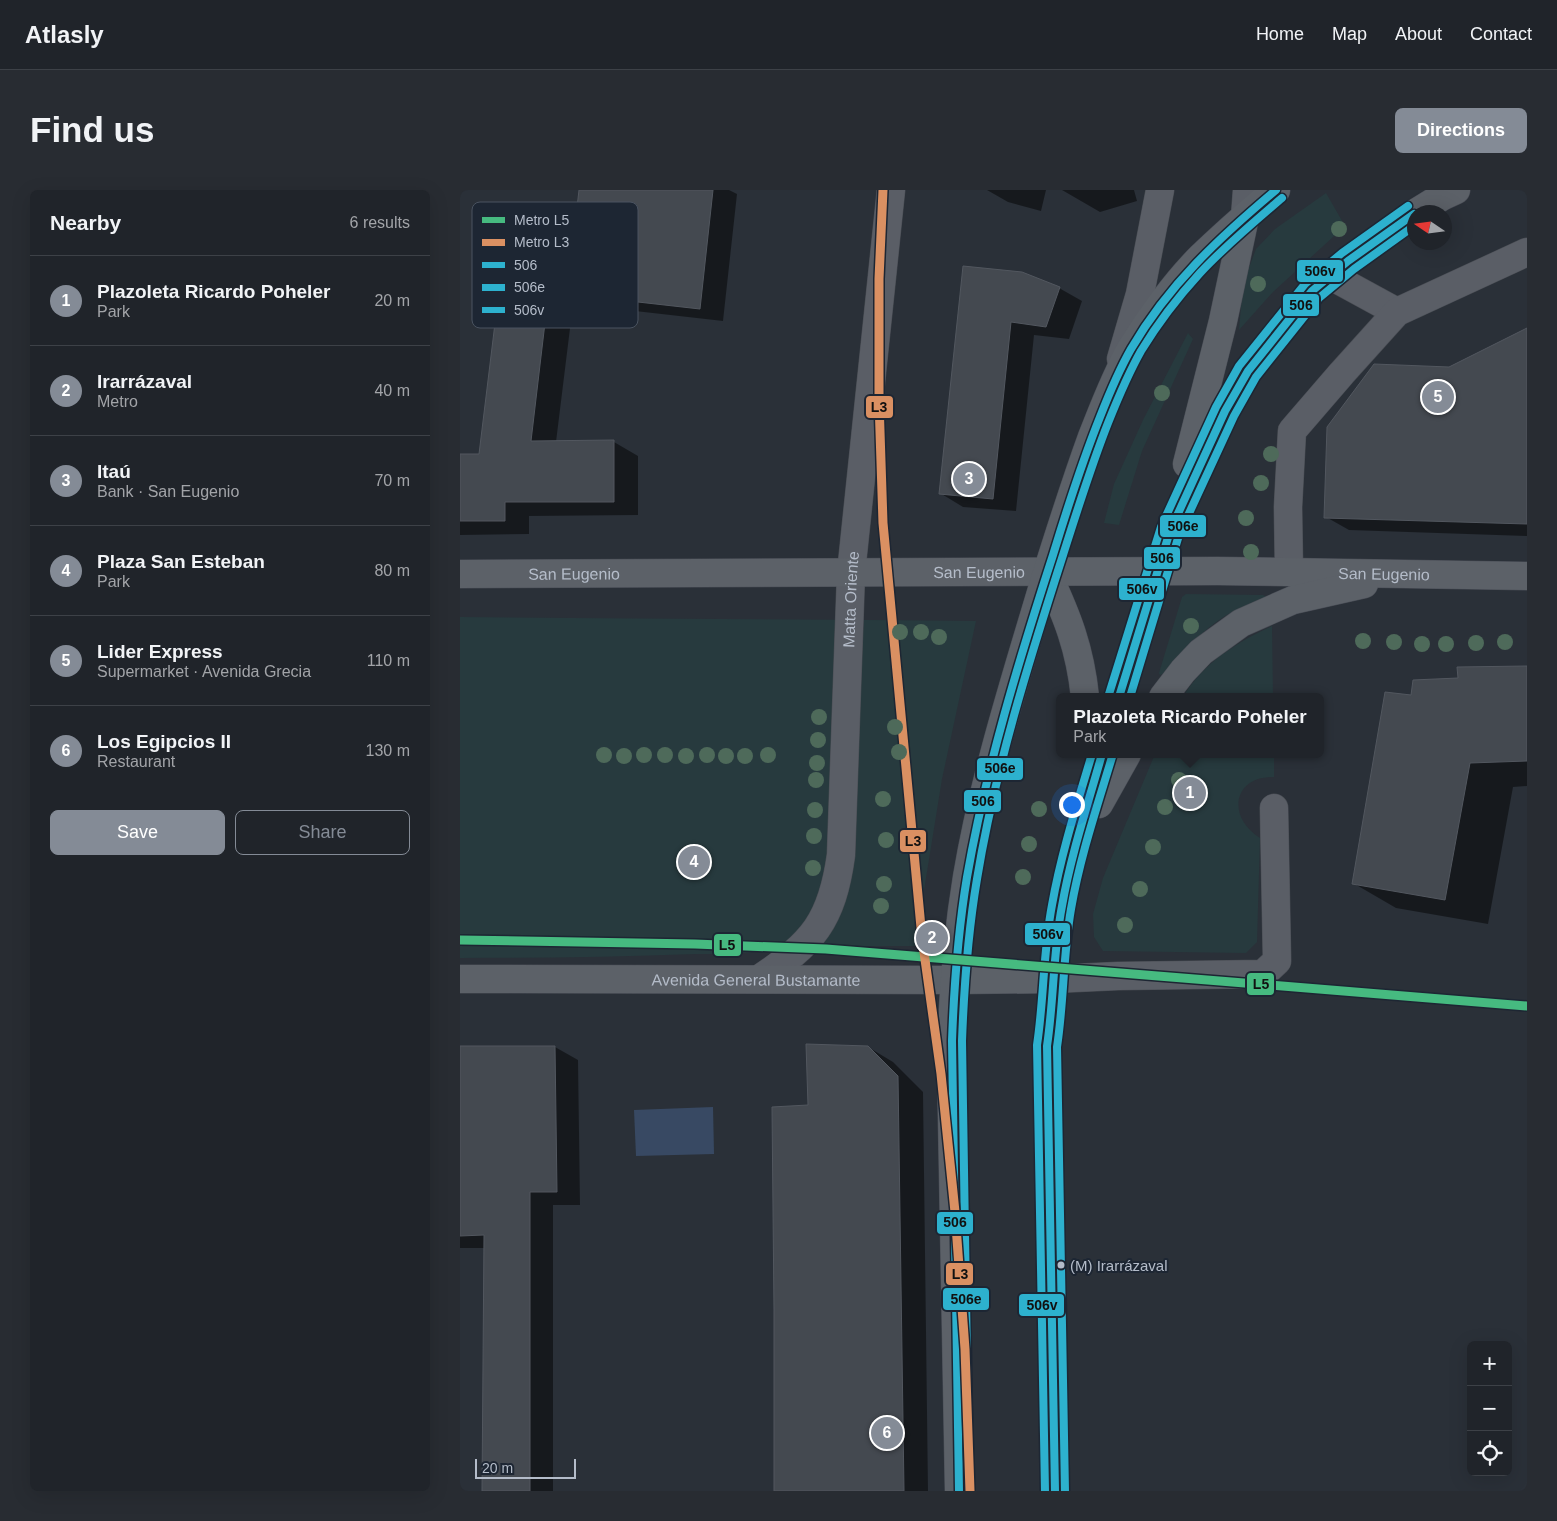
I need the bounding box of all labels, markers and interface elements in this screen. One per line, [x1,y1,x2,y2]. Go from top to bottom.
text: Atlasly [25,21,104,48]
text: Home [1256,24,1304,44]
text: Map [1332,24,1367,44]
text: About [1395,24,1442,44]
text: Contact [1470,24,1532,44]
button: Directions [1395,108,1527,153]
text: Find us [30,110,154,149]
legend [472,202,638,328]
north arrow [1407,205,1452,250]
text: Nearby [50,211,121,234]
text: Metro L5 [514,212,569,228]
text: 6 results [350,214,410,231]
text: Metro L3 [514,234,569,250]
text: 506 [514,257,538,273]
line badge: 506v [1296,259,1344,283]
text: 506v [1304,263,1336,279]
text: 506e [514,279,545,295]
text: Plazoleta Ricardo Poheler [97,281,330,302]
text: 1 [62,292,70,309]
text: 20 m [374,292,410,309]
line badge: 506 [1282,293,1320,317]
text: 506 [1289,297,1313,313]
text: 506v [514,302,544,318]
text: Park [97,303,130,320]
text: Irarrázaval [97,371,192,392]
pin: 5 [1422,378,1454,416]
text: 2 [62,382,70,399]
text: 40 m [374,382,410,399]
text: Metro [97,393,138,410]
line badge: L3 [865,395,894,419]
text: L3 [871,399,887,415]
pin: 3 [953,460,985,498]
text: Itaú [97,461,131,482]
text: 3 [62,472,70,489]
text: 70 m [374,472,410,489]
text: Bank · San Eugenio [97,483,239,500]
line badge: 506e [1159,514,1207,538]
text: 506e [1167,518,1199,534]
line badge: 506 [1143,546,1181,570]
street label: Matta Oriente [840,550,862,648]
text: 506 [1150,550,1174,566]
text: Plaza San Esteban [97,551,265,572]
text: 4 [62,562,70,579]
text: 80 m [374,562,410,579]
street label: San Eugenio [933,563,1025,581]
street label: San Eugenio [1338,564,1430,583]
street label: San Eugenio [528,565,620,582]
text: Park [97,573,130,590]
line badge: 506v [1118,577,1165,601]
text: 506v [1126,581,1158,597]
text: Lider Express [97,641,223,662]
text: 5 [62,652,70,669]
text: 110 m [367,652,410,669]
text: Supermarket · Avenida Grecia [97,663,311,680]
popup [1056,693,1324,758]
text: Plazoleta Ricardo Poheler [1073,706,1307,727]
text: Park [1073,728,1106,745]
text: Los Egipcios II [97,731,231,752]
text: 6 [62,742,70,759]
text: 130 m [366,742,410,759]
text: Restaurant [97,753,175,770]
line badge: 506e [976,757,1024,781]
text: 506e [984,760,1016,776]
pin: 1 [1174,774,1206,812]
line badge: 506 [963,789,1002,813]
your location [1059,792,1085,818]
text: 506 [971,793,995,809]
button: Save [50,810,225,855]
button: Share [235,810,410,855]
line badge: L3 [899,829,927,853]
text: L3 [905,833,921,849]
pin: 4 [678,843,710,881]
pin: 2 [916,919,948,957]
line badge: 506v [1024,922,1071,946]
text: 506v [1032,926,1064,942]
line badge: L5 [713,933,742,957]
text: L5 [719,937,735,953]
street label: Avenida General Bustamante [652,971,861,988]
line badge: L5 [1246,972,1275,996]
text: L5 [1253,976,1269,992]
line badge: 506 [936,1211,974,1235]
text: 506 [943,1214,967,1230]
place label: (M) Irarrázaval [1070,1257,1168,1274]
marker: (M) Irarrázaval [1056,1260,1066,1270]
line badge: L3 [945,1262,974,1286]
text: L3 [952,1266,968,1282]
line badge: 506e [942,1287,990,1311]
text: 506e [950,1291,982,1307]
line badge: 506v [1018,1293,1065,1317]
text: 506v [1026,1297,1058,1313]
map controls [1467,1341,1512,1476]
button: + [1467,1341,1512,1386]
button: − [1467,1386,1512,1431]
pin: 6 [871,1414,903,1452]
button: locate [1467,1431,1512,1476]
scale bar [475,1456,576,1479]
text: 20 m [482,1460,513,1476]

